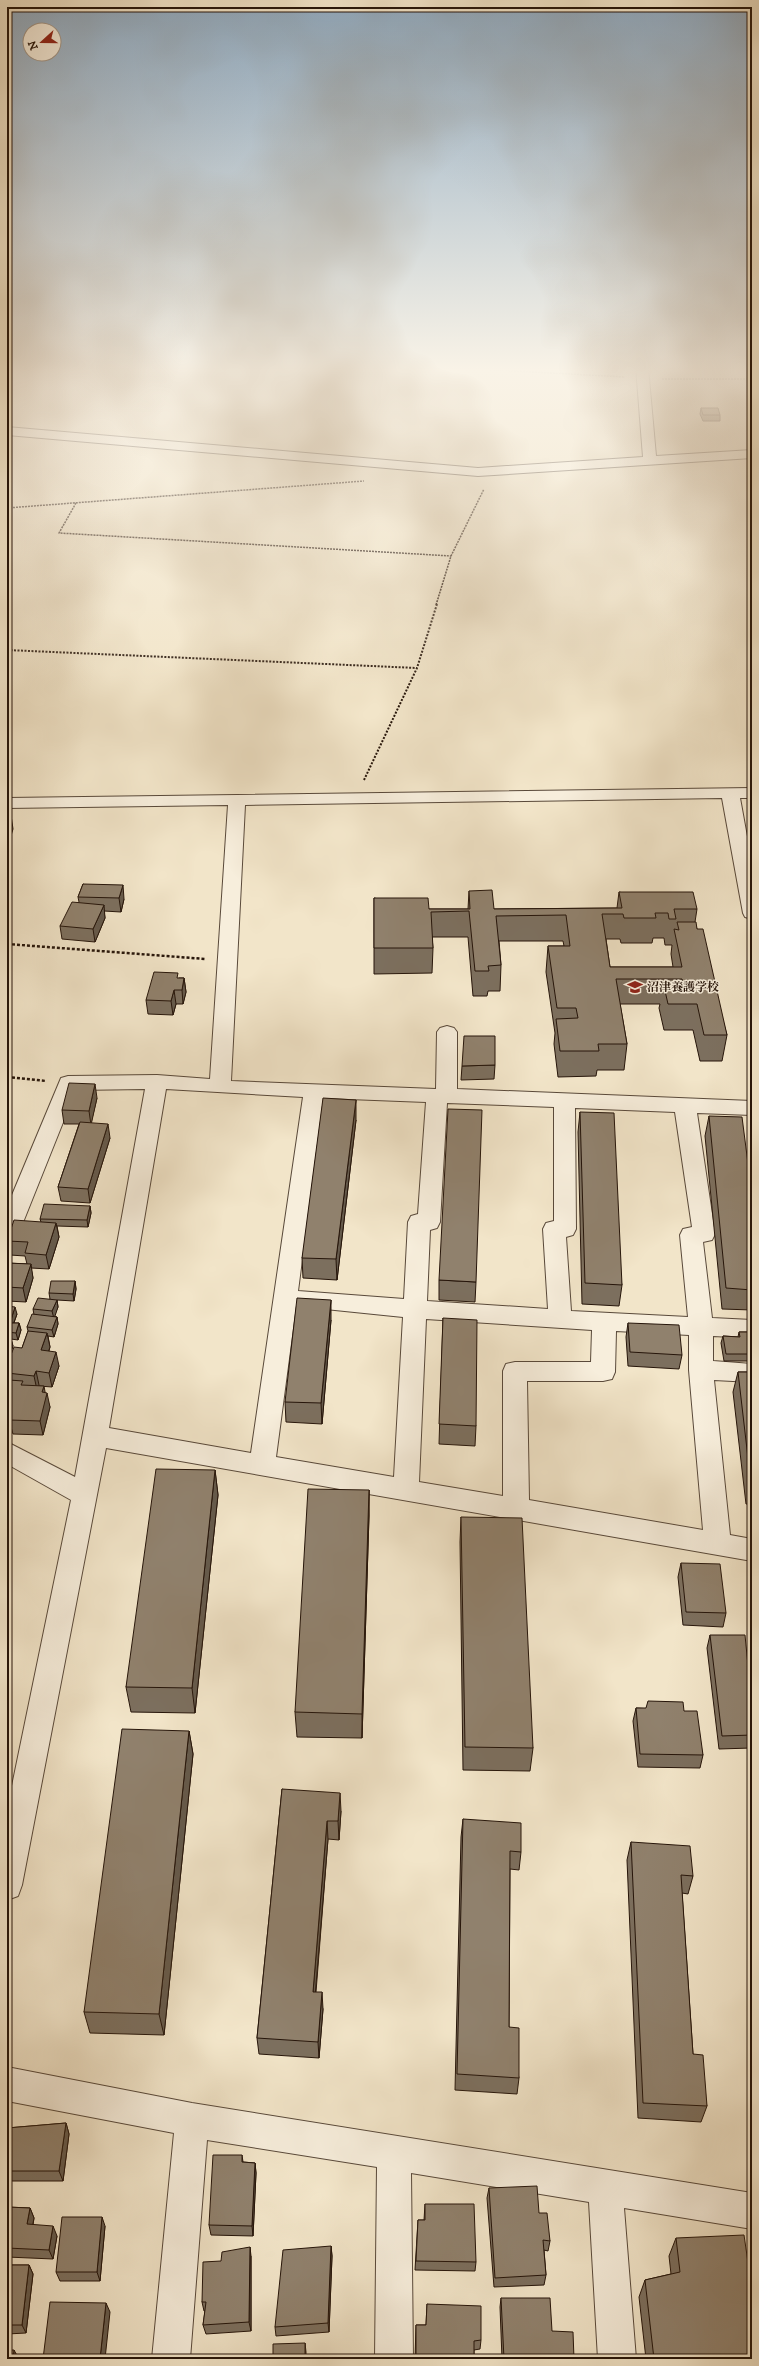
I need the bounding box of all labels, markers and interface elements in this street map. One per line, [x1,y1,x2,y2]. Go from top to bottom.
north arrow [22,22,62,62]
text: N [25,39,42,52]
school or university icon: 沼津養護学校 [626,978,644,996]
place label: 沼津養護学校 [647,980,719,995]

